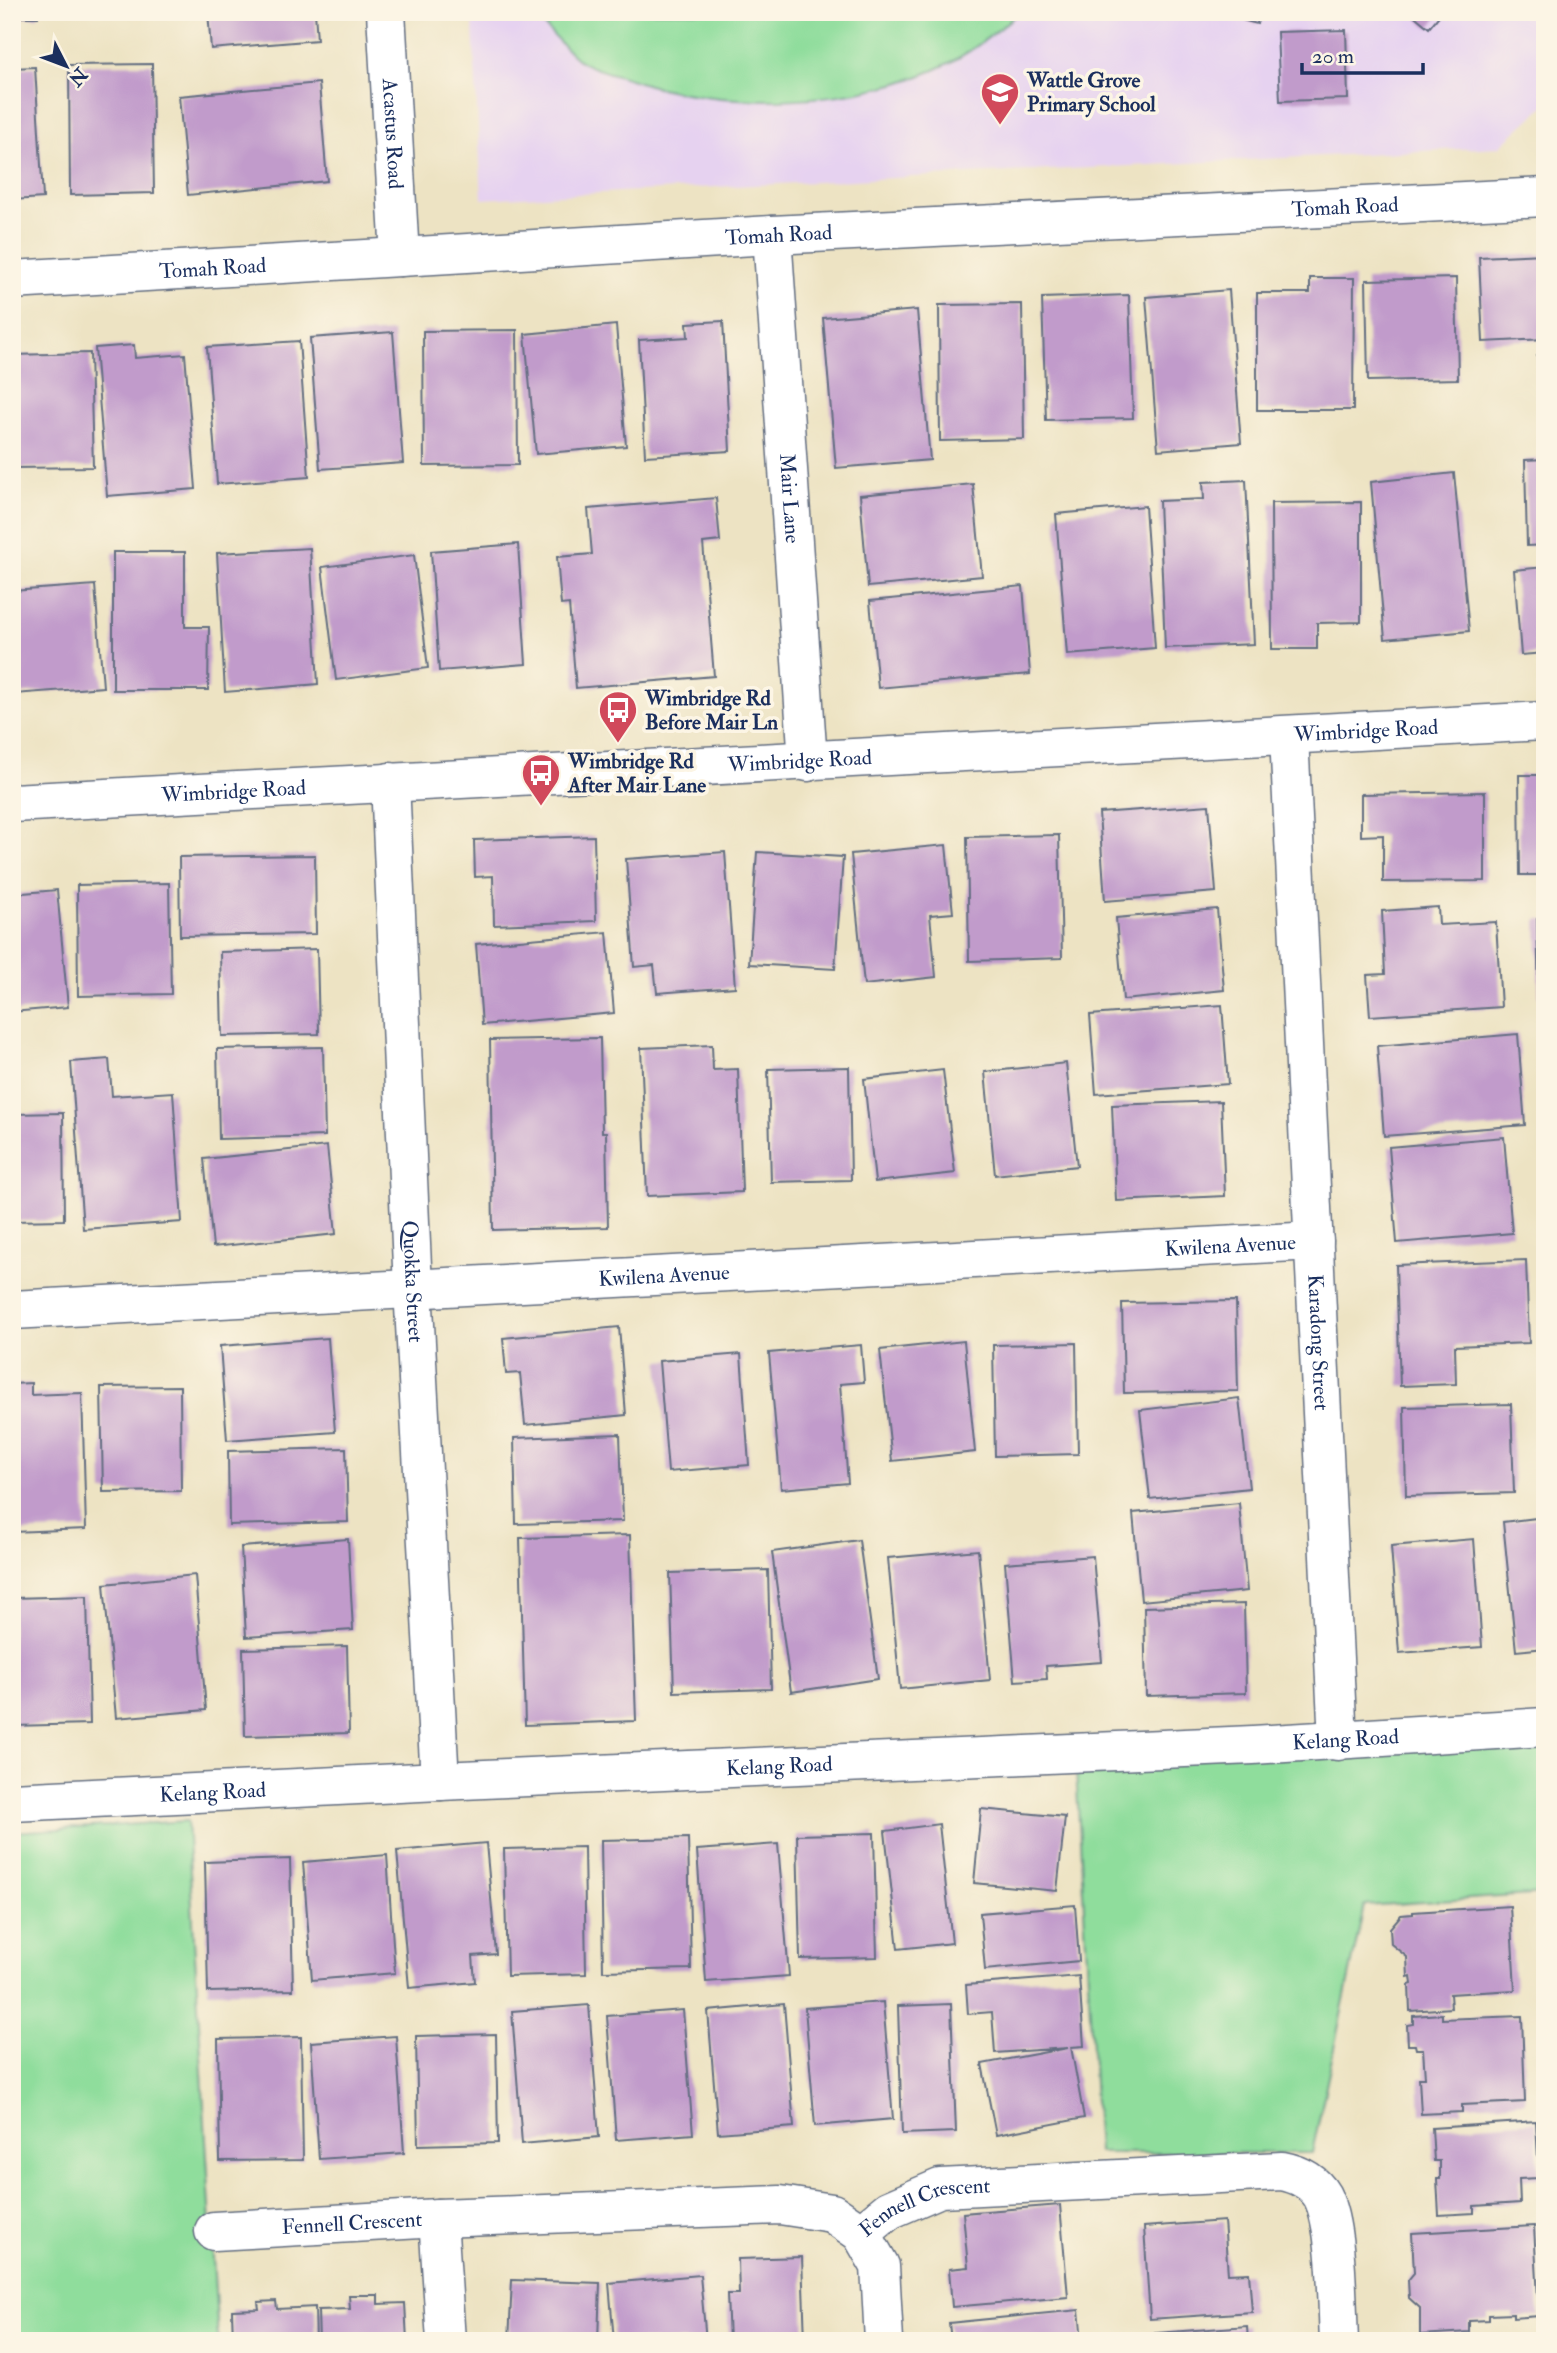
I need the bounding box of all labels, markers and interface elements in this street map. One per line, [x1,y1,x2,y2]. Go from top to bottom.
north arrow [32,32,102,102]
scale bar [1302,32,1422,76]
text: 20 m [1312,43,1354,70]
text: N [63,62,93,92]
place label: Wattle Grove Primary School [1026,67,1156,118]
school or university icon: Wattle Grove Primary School [979,71,1021,126]
street label: Acastus Road [376,77,409,191]
street label: Tomah Road [1291,191,1400,223]
street label: Tomah Road [724,219,834,252]
street label: Tomah Road [158,252,268,285]
street label: Mair Lane [773,453,806,545]
place label: Wimbridge Rd Before Mair Ln [644,685,778,736]
bus stop icon: Wimbridge Rd Before Mair Ln [597,689,639,744]
street label: Wimbridge Road [1292,714,1440,748]
street label: Wimbridge Road [726,744,873,779]
place label: Wimbridge Rd After Mair Lane [567,748,706,799]
bus stop icon: Wimbridge Rd After Mair Lane [520,752,562,807]
street label: Wimbridge Road [160,774,307,809]
street label: Quokka Street [396,1220,429,1343]
street label: Kwilena Avenue [1164,1229,1297,1263]
street label: Kwilena Avenue [598,1259,731,1293]
street label: Karadong Street [1301,1273,1335,1411]
street label: Kelang Road [1291,1723,1400,1757]
street label: Kelang Road [725,1751,834,1782]
street label: Kelang Road [159,1777,267,1809]
street label: Fennell Crescent [854,2173,991,2243]
street label: Fennell Crescent [281,2206,423,2241]

